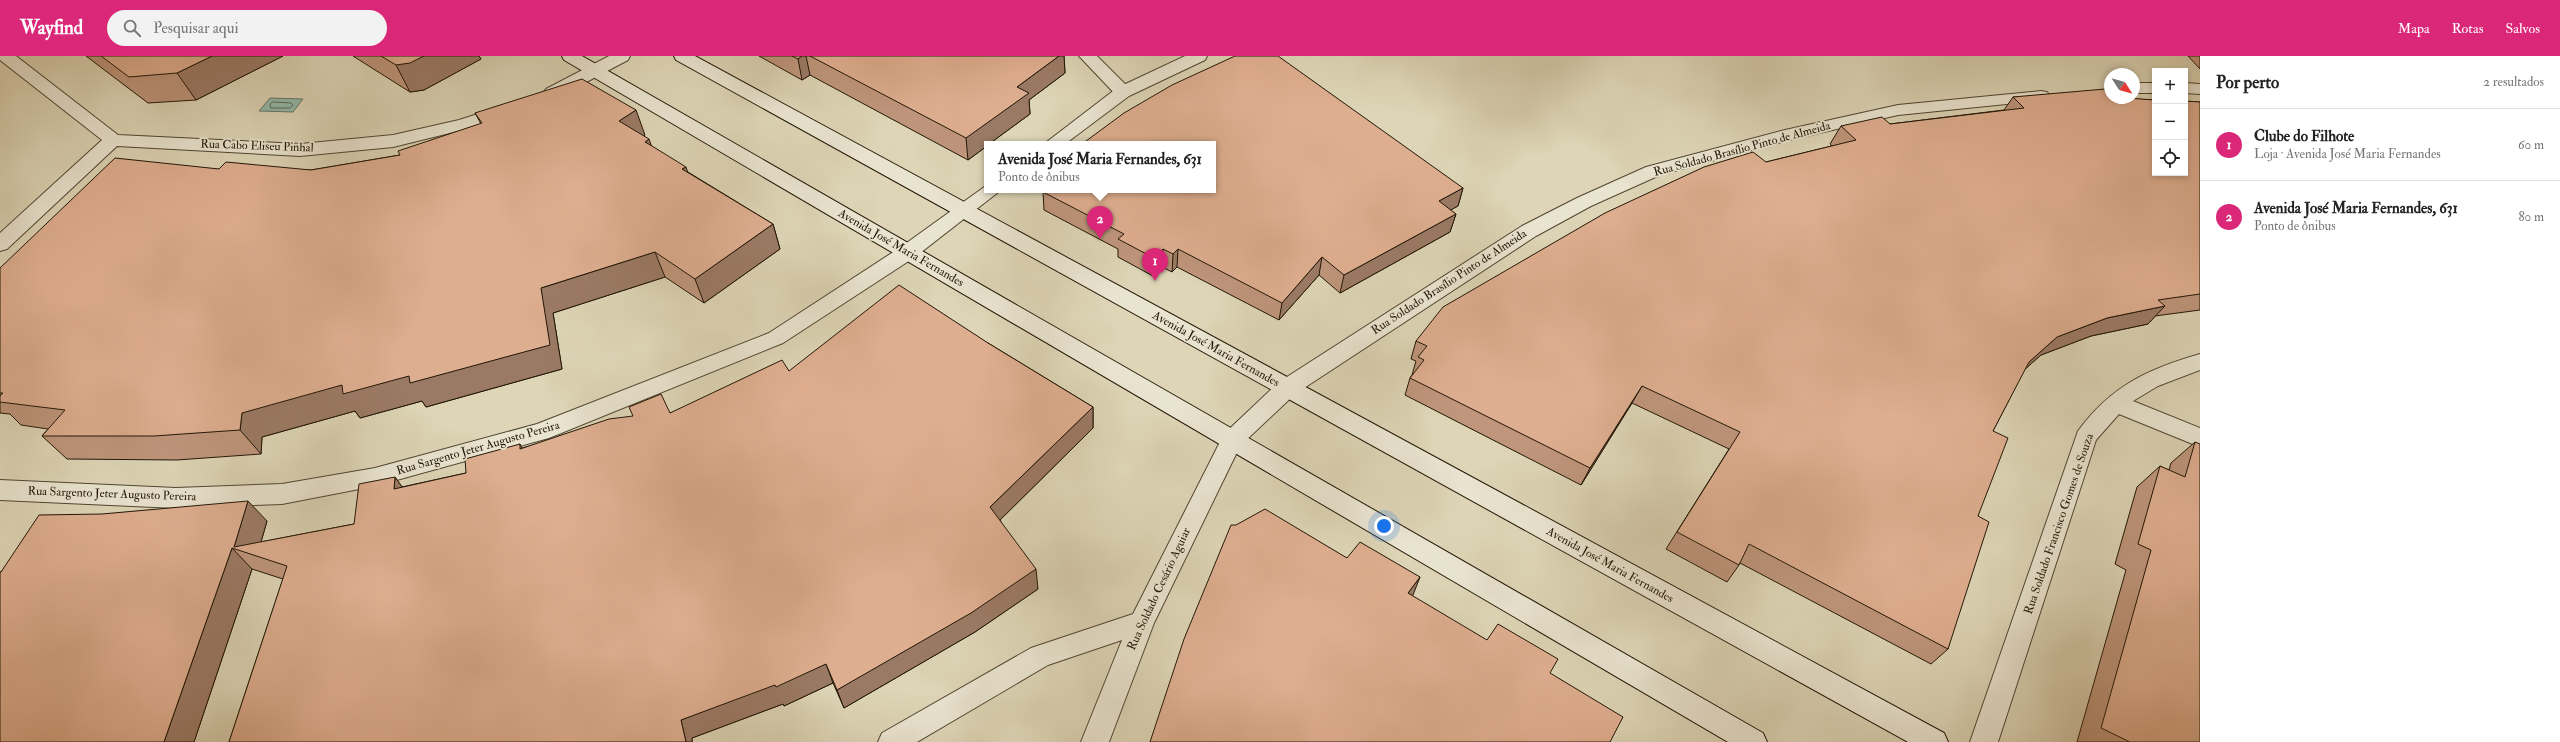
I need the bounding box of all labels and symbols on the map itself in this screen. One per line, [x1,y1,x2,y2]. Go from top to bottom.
north arrow [2104,68,2140,104]
street label: Rua Soldado Brasílio Pinto de Almeida [1652,118,1833,180]
street label: Rua Cabo Eliseu Pinhal [200,137,314,155]
street label: Avenida José Maria Fernandes [835,205,967,290]
pin: 2 [1087,206,1113,239]
street label: Rua Soldado Brasílio Pinto de Almeida [1368,225,1530,338]
pin: 1 [1142,248,1168,281]
street label: Avenida José Maria Fernandes [1149,307,1282,390]
street label: Rua Sargento Jeter Augusto Pereira [395,417,562,478]
street label: Rua Soldado Francisco Gomes de Souza [2021,431,2097,616]
street label: Rua Sargento Jeter Augusto Pereira [27,484,198,504]
your location [1374,516,1394,536]
street label: Avenida José Maria Fernandes [1543,523,1676,606]
street label: Rua Soldado Cesário Aguiar [1124,525,1194,653]

